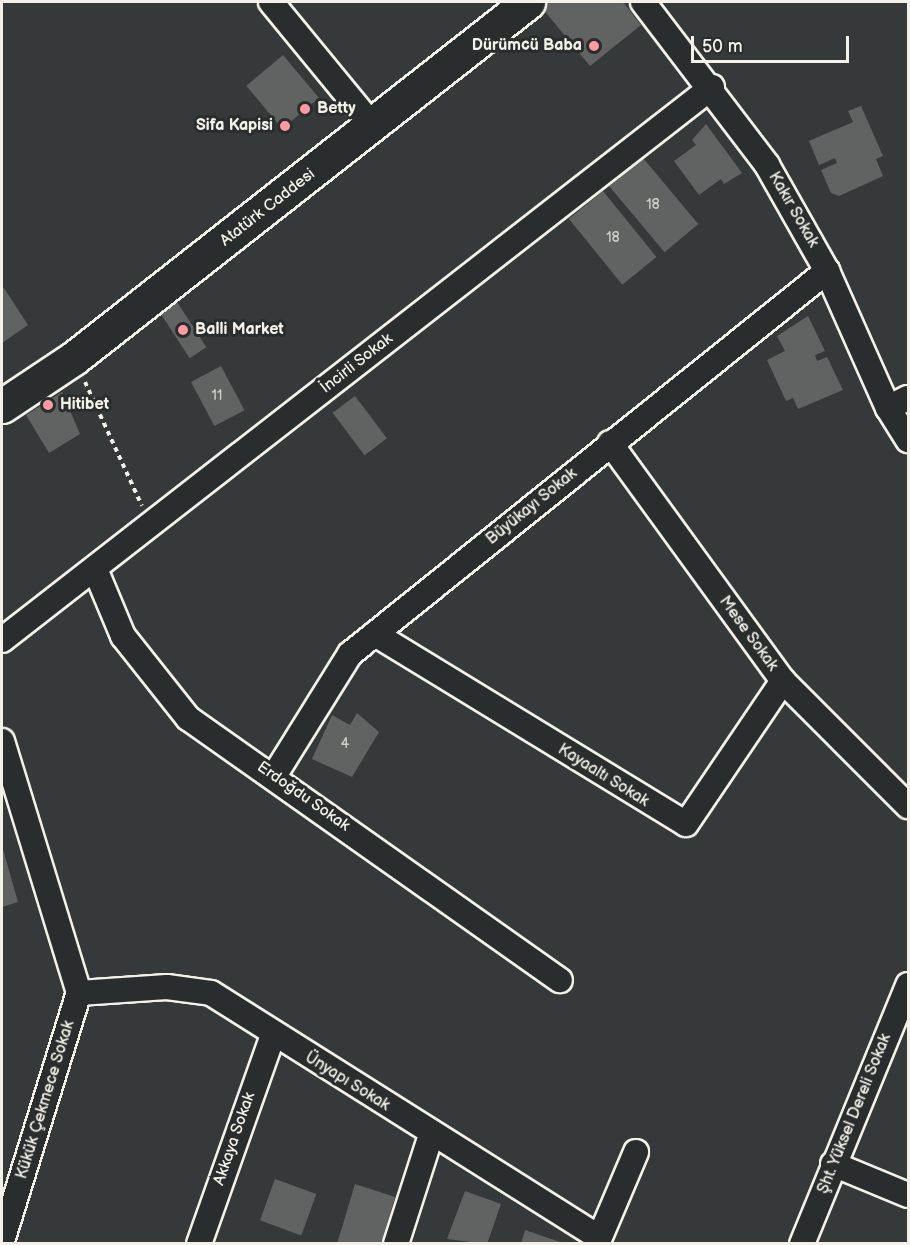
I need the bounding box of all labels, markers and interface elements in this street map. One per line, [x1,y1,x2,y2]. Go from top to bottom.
scale bar [694,24,852,62]
place label: Dürümcü Baba [472,36,582,56]
text: 50 m [702,36,743,57]
marker: Dürümcü Baba [587,39,601,53]
place label: Betty [317,99,355,119]
marker: Betty [298,102,312,116]
place label: Sifa Kapisi [196,116,273,136]
marker: Sifa Kapisi [278,119,292,133]
street label: Atatürk Caddesi [217,165,319,251]
street label: Kakır Sokak [764,169,822,251]
house number: 18 [646,197,660,213]
house number: 18 [606,230,620,246]
place label: Balli Market [195,320,284,340]
marker: Balli Market [176,323,190,337]
street label: İncirli Sokak [317,330,397,398]
house number: 11 [212,388,222,404]
place label: Hitibet [60,395,109,415]
marker: Hitibet [41,398,55,412]
street label: Büyükayı Sokak [483,464,581,550]
street label: Mese Sokak [714,593,782,675]
house number: 4 [341,736,349,752]
street label: Kayaaltı Sokak [554,740,652,812]
street label: Erdoğdu Sokak [253,758,353,836]
street label: Kükük Çekmece Sokak [13,1018,79,1182]
street label: Şht. Yüksel Dereli Sokak [814,1031,896,1197]
street label: Ünyapı Sokak [301,1048,393,1116]
street label: Akkaya Sokak [210,1090,260,1188]

